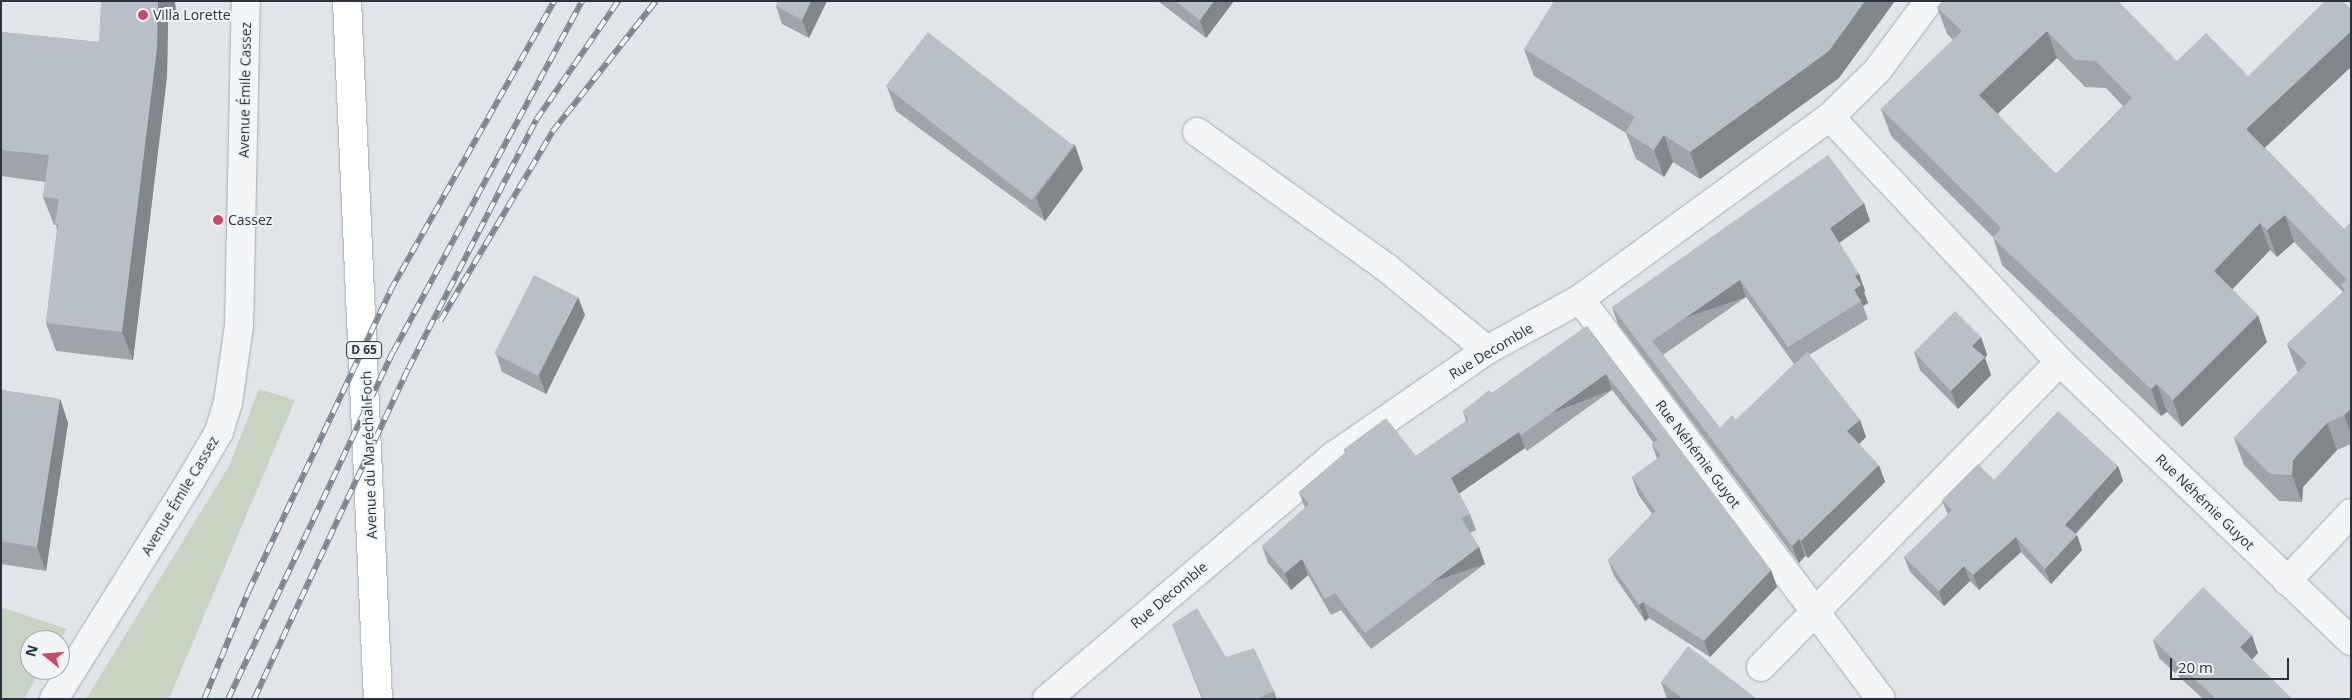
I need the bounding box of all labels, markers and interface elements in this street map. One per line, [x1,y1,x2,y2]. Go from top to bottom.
place label: Villa Lorette [153,7,231,23]
marker: Villa Lorette [137,9,149,21]
street label: Avenue Émile Cassez [235,22,255,158]
place label: Cassez [228,212,272,228]
marker: Cassez [212,214,224,226]
street label: Rue Decomble [1446,319,1536,383]
road number: D 65 [345,340,383,360]
street label: Avenue du Maréchal Foch [358,371,380,539]
street label: Rue Néhémie Guyot [1652,397,1744,511]
street label: Avenue Émile Cassez [138,433,222,559]
street label: Rue Néhémie Guyot [2152,451,2258,553]
street label: Rue Decomble [1127,558,1211,632]
north arrow [20,630,70,680]
text: N [20,643,42,659]
scale bar [2172,648,2291,680]
text: 20 m [2178,657,2213,677]

